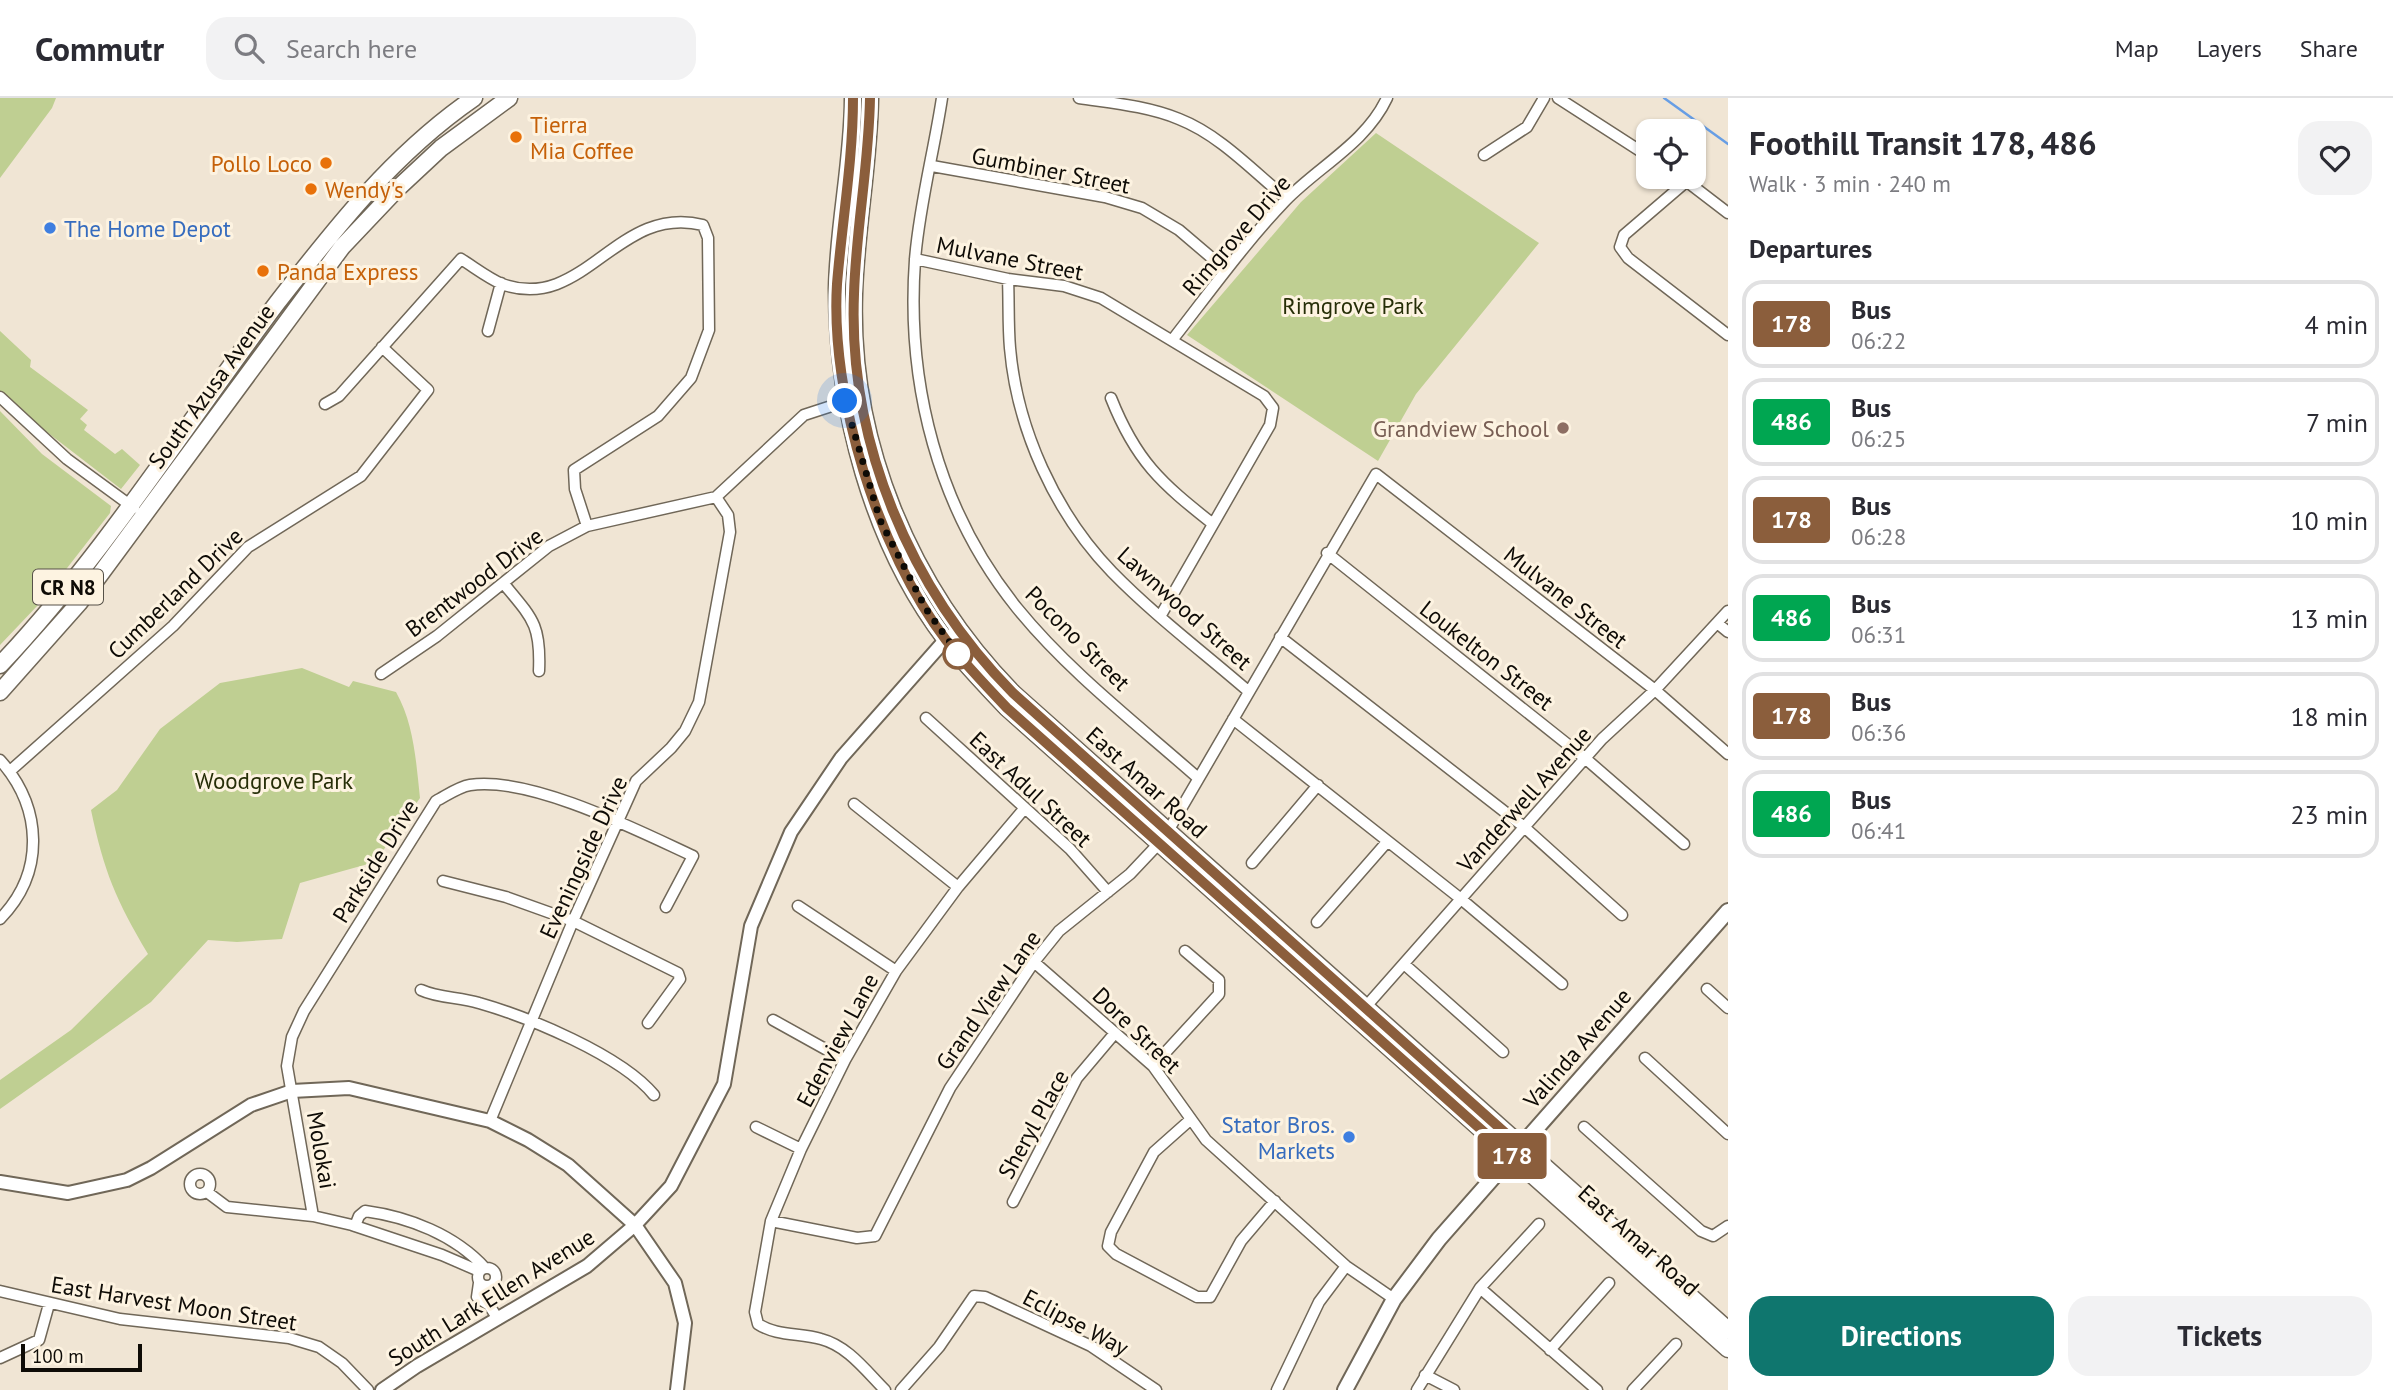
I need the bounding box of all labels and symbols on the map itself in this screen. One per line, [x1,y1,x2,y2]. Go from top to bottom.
place label: Tierra Mia Coffee [530,110,634,165]
marker: Tierra Mia Coffee [508,129,524,145]
street label: Gumbiner Street [969,140,1133,200]
place label: Pollo Loco [211,149,312,178]
marker: Pollo Loco [318,155,334,171]
street label: Rimgrove Drive [1176,169,1296,301]
place label: Wendy's [325,175,404,204]
marker: Wendy's [303,181,319,197]
place label: The Home Depot [64,214,231,243]
marker: The Home Depot [42,220,58,236]
street label: Mulvane Street [934,230,1086,286]
place label: Panda Express [277,257,418,286]
marker: Panda Express [255,263,271,279]
park label: Rimgrove Park [1282,291,1424,320]
street label: South Azusa Avenue [141,298,281,474]
your location [827,383,862,418]
place label: Grandview School [1373,414,1549,443]
marker: Grandview School [1555,420,1571,436]
street label: Cumberland Drive [101,521,249,665]
street label: Brentwood Drive [400,521,548,643]
street label: Lawnwood Street [1112,540,1258,676]
street label: Mulvane Street [1498,540,1634,654]
road number: CR N8 [33,570,103,604]
street label: Pocono Street [1020,580,1137,697]
street label: Loukelton Street [1414,594,1560,716]
unlabelled marker [943,639,973,669]
street label: East Amar Road [1081,720,1213,844]
street label: Vanderwell Avenue [1450,720,1597,879]
street label: East Adul Street [964,725,1098,853]
park label: Woodgrove Park [195,766,353,795]
street label: Eveningside Drive [533,771,633,943]
street label: Parkside Drive [326,794,424,928]
street label: Grand View Lane [929,925,1047,1075]
street label: Edenview Lane [790,968,884,1112]
street label: Dore Street [1087,981,1187,1079]
street label: Valinda Avenue [1516,982,1637,1115]
street label: Sheryl Place [991,1064,1075,1184]
street label: Molokai [301,1109,343,1191]
place label: Stator Bros. Markets [1222,1110,1335,1165]
marker: Stator Bros. Markets [1341,1129,1357,1145]
line badge: 178 [1472,1133,1552,1179]
street label: East Amar Road [1573,1178,1705,1302]
street label: South Lark Ellen Avenue [382,1222,600,1372]
street label: East Harvest Moon Street [49,1269,299,1337]
street label: Eclipse Way [1018,1282,1134,1362]
scale bar [21,1341,142,1373]

